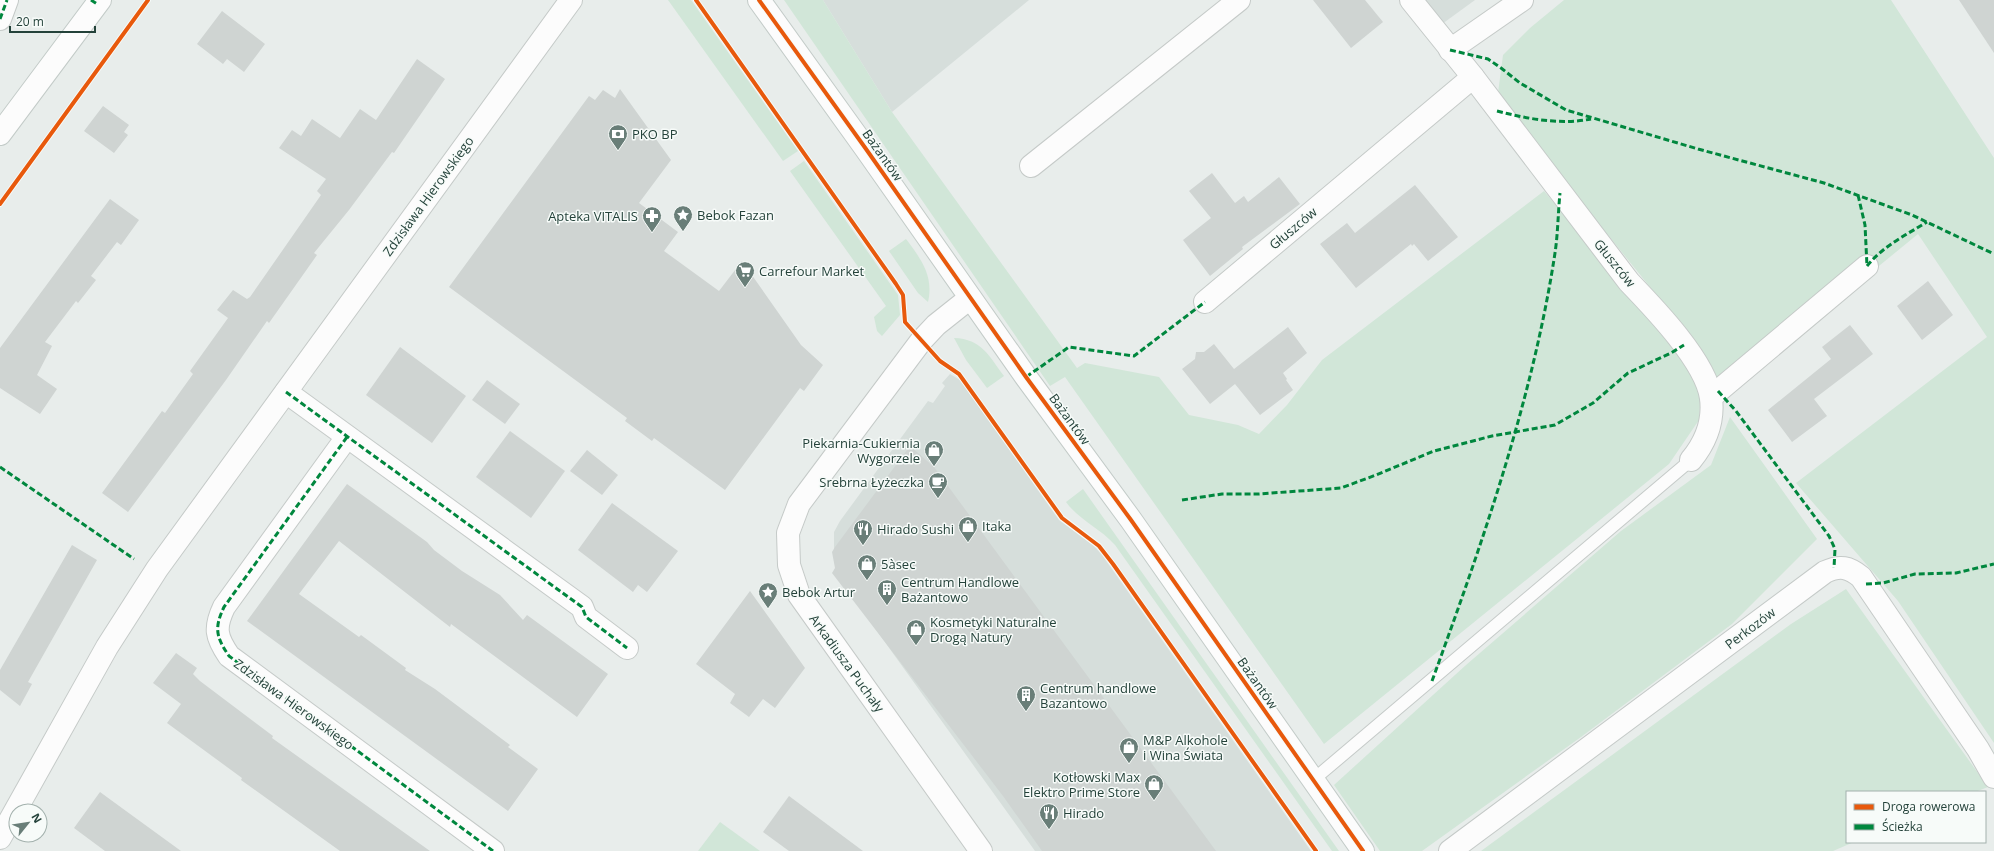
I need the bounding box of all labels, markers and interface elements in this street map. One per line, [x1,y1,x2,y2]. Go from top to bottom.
scale bar [10,8,95,34]
text: 20 m [16,13,44,30]
bank icon: PKO BP [607,123,629,151]
place label: PKO BP [632,125,678,143]
street label: Bażantów [859,125,907,185]
street label: Zdzisława Hierowskiego [378,132,478,260]
street label: Głuszców [1265,203,1321,253]
place icon: Bebok Fazan [672,204,694,232]
pharmacy icon: Apteka VITALIS [641,205,663,233]
place label: Bebok Fazan [697,206,774,224]
place label: Apteka VITALIS [548,207,638,225]
street label: Głuszców [1590,235,1640,291]
supermarket icon: Carrefour Market [734,260,756,288]
place label: Carrefour Market [759,262,865,280]
street label: Bażantów [1045,390,1095,448]
place label: Piekarnia-Cukiernia Wygorzele [802,434,920,467]
shop icon: Piekarnia-Cukiernia Wygorzele [923,439,945,467]
cafe icon: Srebrna Łyżeczka [927,471,949,499]
place label: Srebrna Łyżeczka [819,473,924,491]
shop icon: Itaka [957,515,979,543]
place label: Itaka [982,517,1012,535]
restaurant icon: Hirado Sushi [852,518,874,546]
place label: Hirado Sushi [877,520,954,538]
shop icon: 5àsec [856,553,878,581]
place label: 5àsec [881,555,915,573]
place label: Centrum Handlowe Bażantowo [901,573,1019,606]
building icon: Centrum Handlowe Bażantowo [876,578,898,606]
place icon: Bebok Artur [757,581,779,609]
place label: Bebok Artur [782,583,856,601]
street label: Perkozów [1721,603,1779,653]
street label: Arkadiusza Puchały [805,611,889,716]
place label: Kosmetyki Naturalne Drogą Natury [930,613,1057,646]
shop icon: Kosmetyki Naturalne Drogą Natury [905,618,927,646]
street label: Bażantów [1234,653,1282,713]
street label: Zdzisława Hierowskiego [230,654,358,754]
place label: Centrum handlowe Bazantowo [1040,679,1156,712]
building icon: Centrum handlowe Bazantowo [1015,684,1037,712]
place label: M&P Alkohole i Wina Świata [1143,731,1228,764]
shop icon: M&P Alkohole i Wina Świata [1118,736,1140,764]
place label: Kotłowski Max Elektro Prime Store [1023,768,1140,801]
shop icon: Kotłowski Max Elektro Prime Store [1143,773,1165,801]
legend [1846,791,1986,843]
text: Droga rowerowa [1882,798,1975,815]
restaurant icon: Hirado [1038,802,1060,830]
north arrow [8,803,48,843]
place label: Hirado [1063,804,1104,822]
text: N [28,810,46,825]
text: Ścieżka [1882,818,1923,835]

